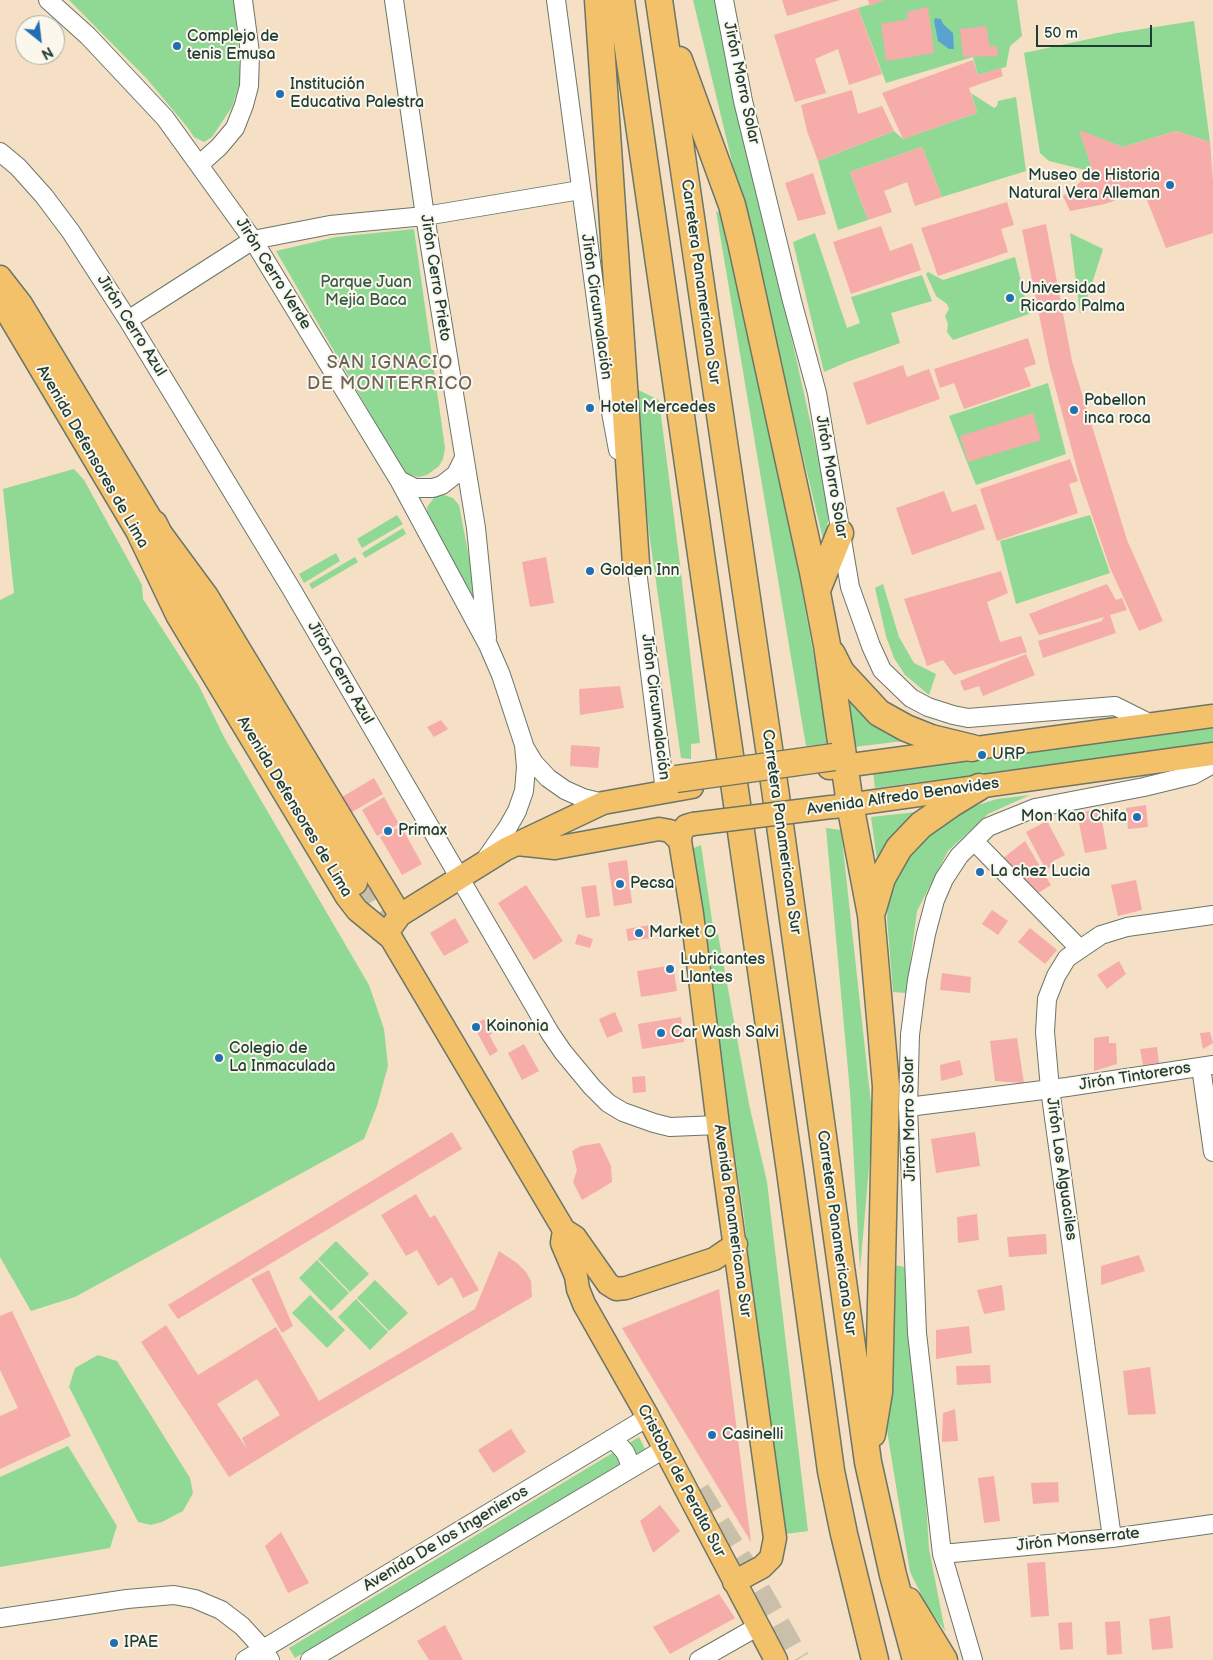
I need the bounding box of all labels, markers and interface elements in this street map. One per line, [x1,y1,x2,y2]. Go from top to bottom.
north arrow [15,15,65,65]
scale bar [1038,15,1154,47]
street label: Jirón Morro Solar [719,20,763,146]
text: 50 m [1044,24,1078,43]
place label: Complejo de tenis Emusa [187,27,279,65]
marker: Complejo de tenis Emusa [171,40,183,52]
text: N [38,43,56,63]
place label: Institución Educativa Palestra [290,75,424,113]
marker: Institución Educativa Palestra [274,88,286,100]
place label: Museo de Historia Natural Vera Alleman [1008,166,1160,204]
street label: Carretera Panamericana Sur [676,178,724,386]
marker: Museo de Historia Natural Vera Alleman [1164,179,1176,191]
street label: Jirón Cerro Prieto [415,213,455,343]
street label: Jirón Cerro Verde [231,215,315,333]
street label: Jirón Circunvalación [576,233,616,381]
street label: Jirón Cerro Azul [92,272,170,380]
park label: Parque Juan Mejia Baca [320,273,412,311]
place label: Universidad Ricardo Palma [1020,279,1125,317]
marker: Universidad Ricardo Palma [1004,292,1016,304]
district label: SAN IGNACIO DE MONTERRICO [305,352,475,394]
street label: Avenida Defensores de Lima [32,362,152,552]
place label: Pabellon inca roca [1084,391,1151,429]
place label: Hotel Mercedes [600,398,716,418]
marker: Hotel Mercedes [584,402,596,414]
marker: Pabellon inca roca [1068,404,1080,416]
street label: Jirón Morro Solar [811,414,851,540]
place label: Golden Inn [600,561,680,581]
marker: Golden Inn [584,565,596,577]
street label: Jirón Cerro Azul [303,618,377,728]
street label: Jirón Circunvalación [637,633,673,781]
street label: Avenida Defensores de Lima [232,713,356,901]
street label: Carretera Panamericana Sur [757,728,805,936]
place label: URP [992,745,1025,765]
marker: URP [976,749,988,761]
street label: Avenida Alfredo Benavides [806,774,1000,820]
place label: Mon Kao Chifa [1021,807,1127,827]
marker: Mon Kao Chifa [1131,811,1143,823]
place label: Primax [398,821,447,841]
marker: Primax [382,825,394,837]
place label: La chez Lucia [990,862,1090,882]
marker: La chez Lucia [974,866,986,878]
place label: Pecsa [630,874,674,894]
marker: Pecsa [614,878,626,890]
place label: Market O [649,923,716,943]
marker: Market O [633,927,645,939]
place label: Lubricantes Llantes [680,950,765,988]
marker: Lubricantes Llantes [664,963,676,975]
place label: Koinonia [486,1017,549,1037]
marker: Koinonia [470,1021,482,1033]
place label: Car Wash Salvi [671,1023,779,1043]
marker: Car Wash Salvi [655,1027,667,1039]
place label: Colegio de La Inmaculada [229,1039,336,1077]
marker: Colegio de La Inmaculada [213,1052,225,1064]
street label: Jirón Morro Solar [899,1056,921,1182]
street label: Jirón Tintoreros [1078,1059,1192,1095]
street label: Jirón Los Alguaciles [1041,1096,1081,1242]
street label: Avenida Panamericana Sur [709,1123,755,1319]
street label: Carretera Panamericana Sur [812,1129,860,1337]
street label: Cristobal de Peralta Sur [633,1401,729,1561]
place label: Casinelli [722,1425,783,1445]
marker: Casinelli [706,1429,718,1441]
street label: Avenida De los Ingenieros [360,1482,532,1596]
street label: Jirón Monserrate [1015,1524,1141,1556]
place label: IPAE [124,1633,158,1653]
marker: IPAE [108,1637,120,1649]

